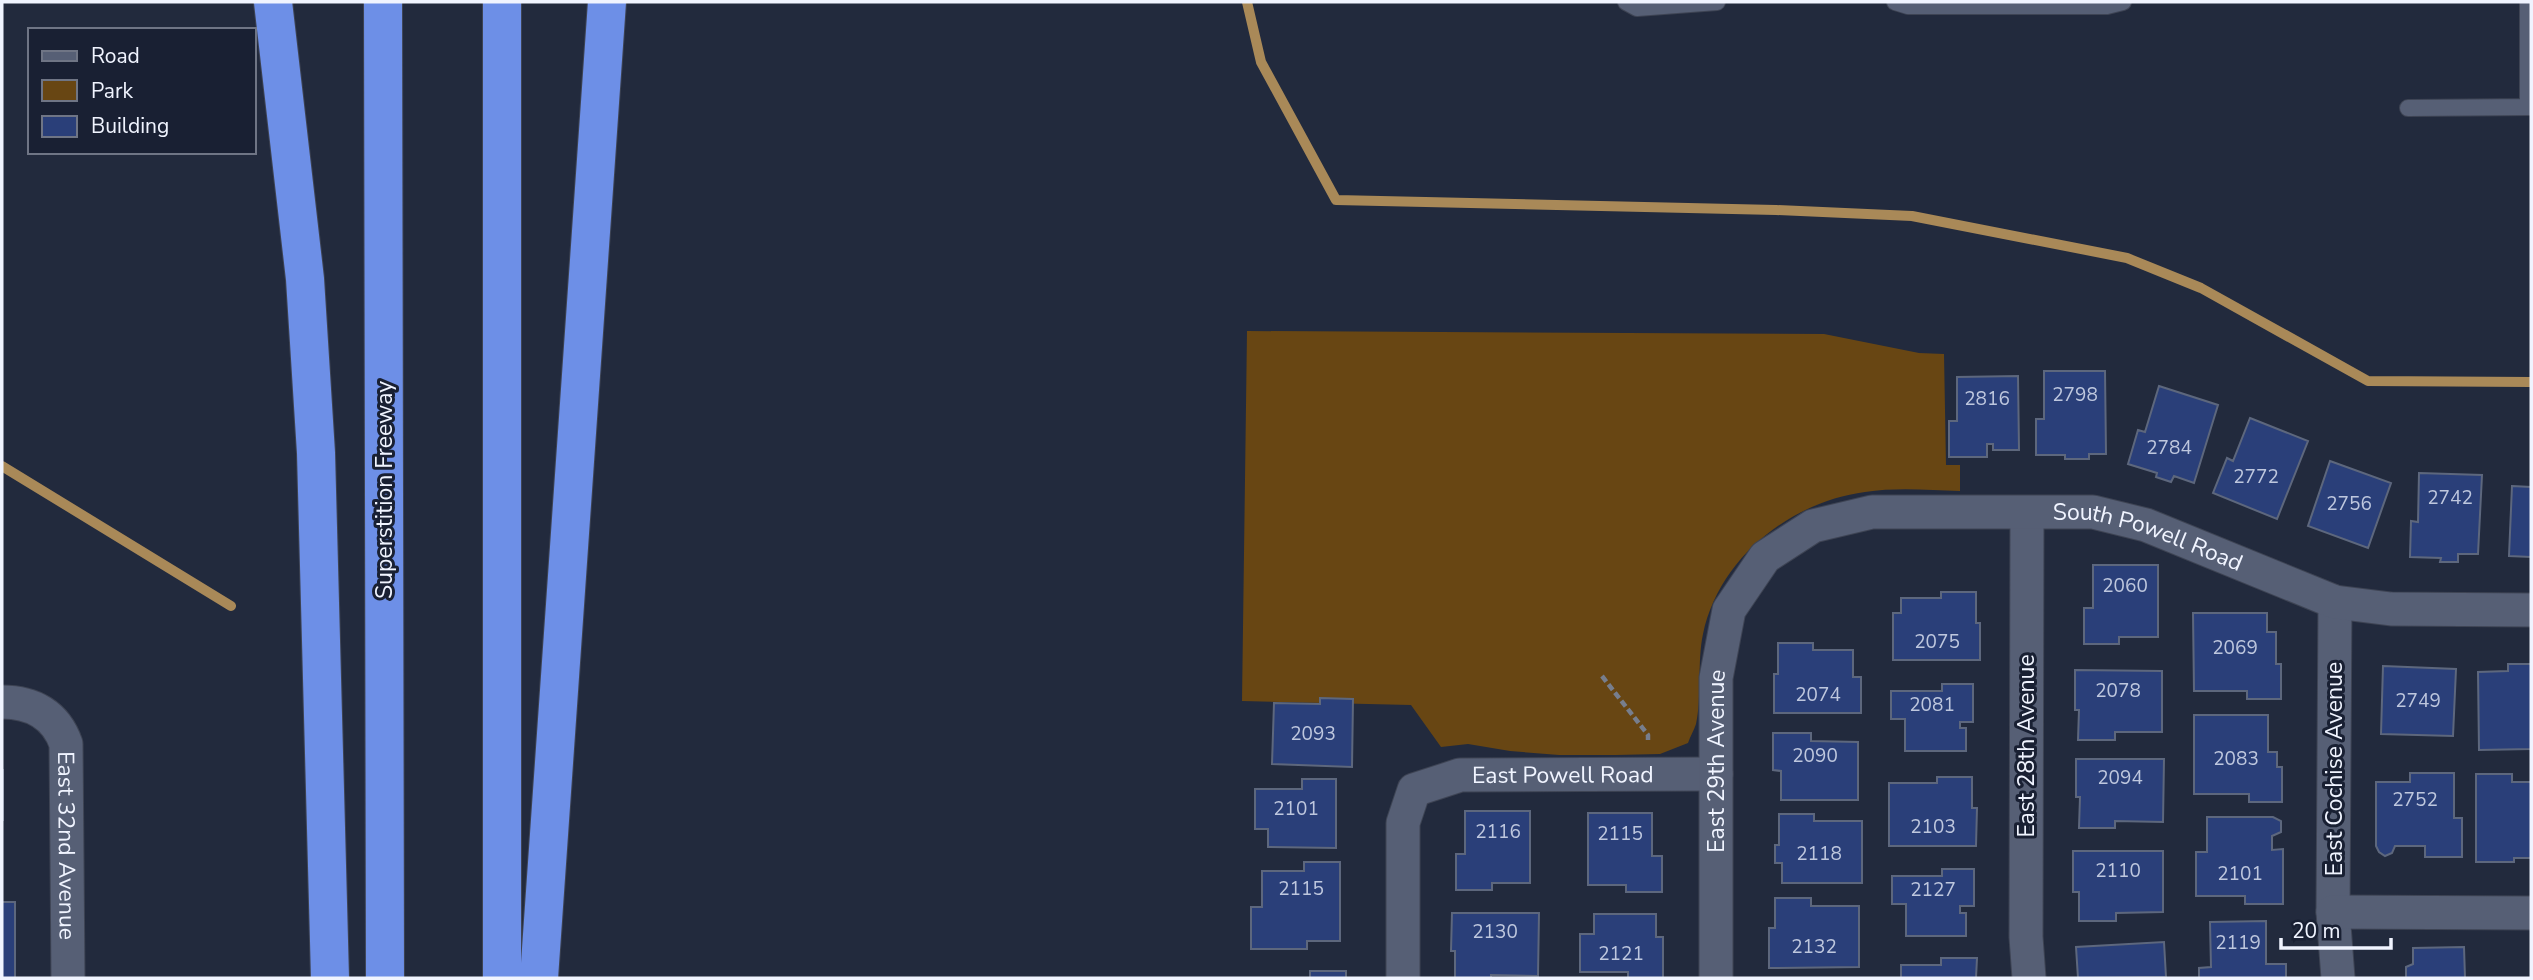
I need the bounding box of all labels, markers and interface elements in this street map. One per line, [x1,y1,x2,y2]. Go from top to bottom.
legend [28,28,256,154]
text: Road [91,42,140,70]
text: Park [91,77,133,105]
text: Building [91,112,169,140]
street label: Superstition Freeway [369,381,400,599]
house number: 2798 [2052,382,2098,408]
house number: 2816 [1964,386,2010,412]
house number: 2784 [2146,435,2192,461]
house number: 2772 [2233,464,2279,490]
house number: 2742 [2427,485,2473,511]
house number: 2756 [2326,491,2372,517]
street label: South Powell Road [2053,497,2248,578]
house number: 2060 [2102,573,2148,599]
house number: 2075 [1914,629,1960,655]
house number: 2069 [2212,635,2258,661]
street label: East 28th Avenue [2011,654,2042,838]
street label: East Cochise Avenue [2319,662,2350,876]
street label: East 29th Avenue [1700,667,1733,853]
house number: 2078 [2095,678,2141,704]
house number: 2074 [1795,682,1841,708]
house number: 2749 [2395,688,2441,714]
house number: 2081 [1909,692,1955,718]
house number: 2093 [1290,721,1336,747]
house number: 2090 [1792,743,1838,769]
house number: 2083 [2213,746,2259,772]
street label: East 32nd Avenue [51,751,83,940]
street label: East Powell Road [1472,759,1654,790]
house number: 2094 [2097,765,2143,791]
house number: 2752 [2392,787,2438,813]
house number: 2101 [1273,796,1319,822]
house number: 2103 [1910,814,1956,840]
house number: 2116 [1475,819,1521,845]
house number: 2115 [1597,821,1643,847]
house number: 2118 [1796,841,1842,867]
house number: 2110 [2095,858,2141,884]
house number: 2101 [2217,861,2263,887]
house number: 2115 [1278,876,1324,902]
house number: 2127 [1910,877,1956,903]
scale bar [2281,906,2391,950]
text: 20 m [2292,917,2341,945]
house number: 2130 [1472,919,1518,945]
house number: 2119 [2215,930,2261,956]
house number: 2132 [1791,934,1837,960]
house number: 2121 [1598,941,1644,967]

